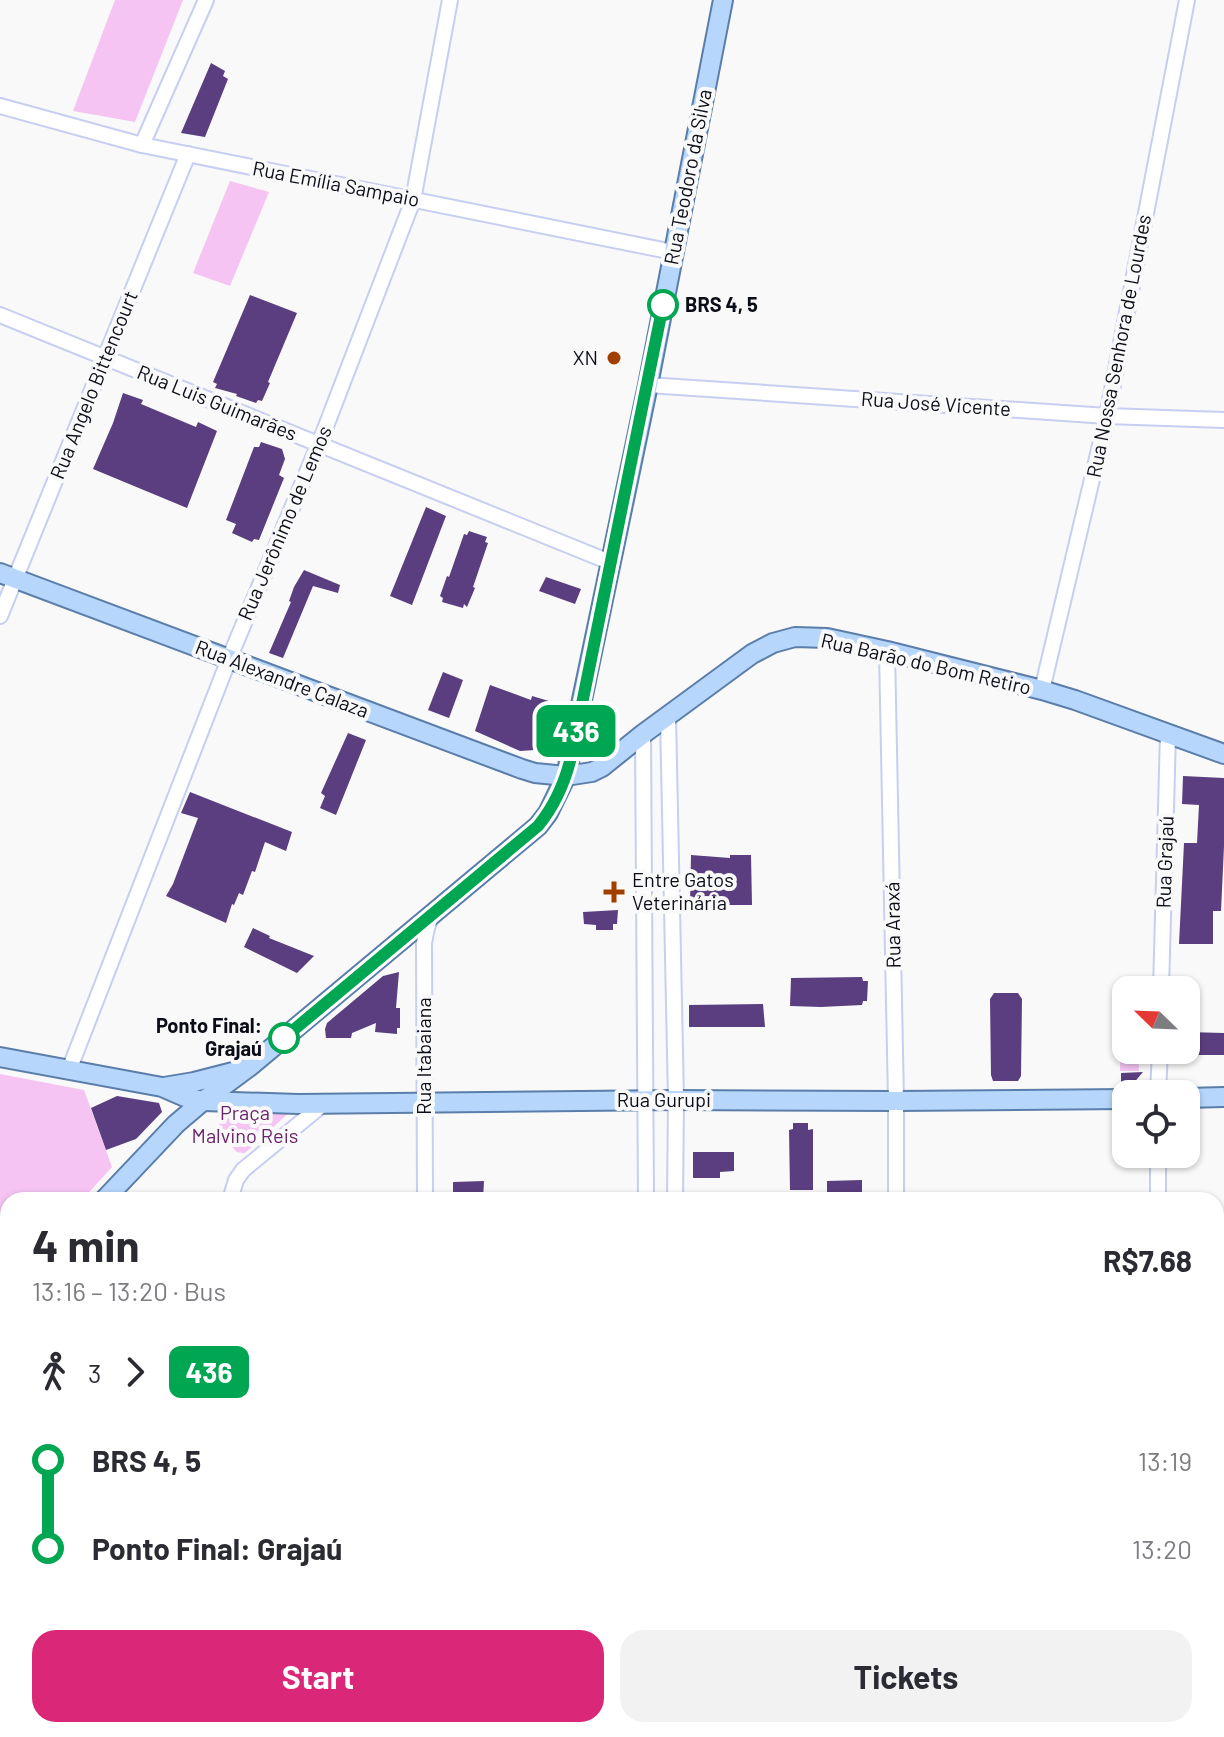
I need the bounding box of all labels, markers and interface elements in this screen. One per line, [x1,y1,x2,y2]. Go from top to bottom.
street label: Rua Teodoro da Silva [658,87,716,267]
street label: Rua Emília Sampaio [251,155,422,211]
street label: Rua Nossa Senhora de Lourdes [1081,212,1155,479]
street label: Rua Angelo Bittencourt [44,287,142,482]
marker: BRS 4, 5 [648,290,678,320]
place label: BRS 4, 5 [685,292,758,316]
place label: XN [573,345,598,369]
marker: XN [605,349,623,367]
street label: Rua Luis Guimarães [134,359,301,445]
street label: Rua José Vicente [860,386,1012,420]
street label: Rua Jerônimo de Lemos [232,422,336,623]
street label: Rua Barão do Bom Retiro [819,627,1034,699]
street label: Rua Alexandre Calaza [192,634,372,722]
line badge: 436 [530,705,622,757]
text: 436 [552,714,600,748]
street label: Rua Grajaú [1150,815,1178,909]
place label: Entre Gatos Veterinária [632,867,734,914]
marker: Entre Gatos Veterinária [603,881,625,903]
street label: Rua Araxá [879,882,905,968]
north arrow [1112,976,1200,1064]
map controls [1112,976,1200,1168]
street label: Rua Itabaiana [411,997,435,1115]
place label: Ponto Final: Grajaú [156,1013,262,1060]
marker: Ponto Final: Grajaú [269,1023,299,1053]
button: locate [1112,1080,1200,1168]
street label: Rua Gurupi [617,1087,711,1111]
park label: Praça Malvino Reis [192,1100,298,1147]
text: 4 min [32,1218,139,1271]
text: R$7.68 [1103,1242,1192,1278]
text: 13:16 – 13:20 · Bus [32,1275,226,1306]
icon: walk [32,1350,76,1394]
icon: forward [113,1350,157,1394]
text: 436 [185,1355,233,1389]
text: 3 [88,1357,101,1388]
text: BRS 4, 5 [92,1442,201,1478]
text: 13:19 [1138,1445,1192,1476]
text: Ponto Final: Grajaú [92,1530,342,1566]
text: 13:20 [1132,1533,1192,1564]
button: Start [32,1630,604,1722]
button: Tickets [620,1630,1192,1722]

